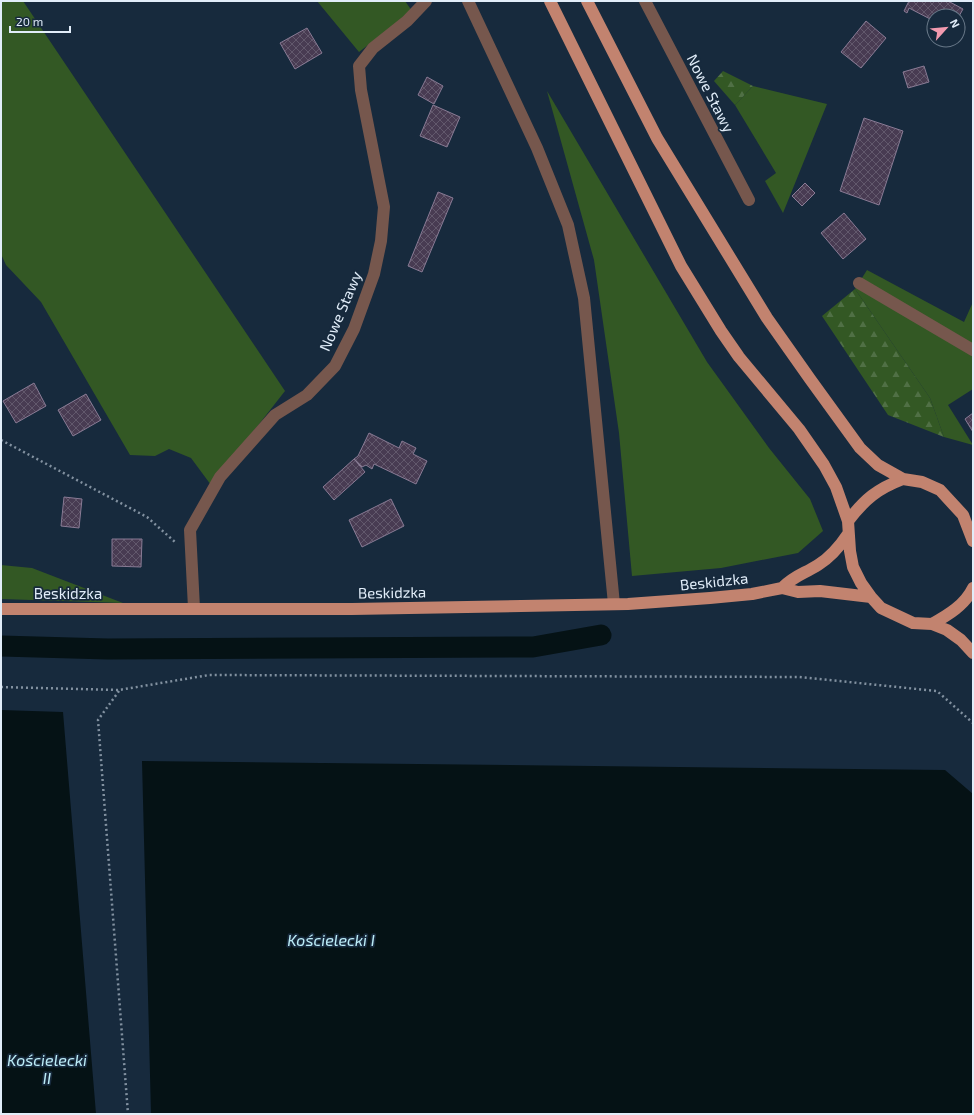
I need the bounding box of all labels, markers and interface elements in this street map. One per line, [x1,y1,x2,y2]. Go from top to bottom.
scale bar [10,8,70,34]
north arrow [926,8,966,48]
text: 20 m [16,14,43,28]
text: N [948,17,963,30]
street label: Nowe Stawy [684,51,738,135]
street label: Nowe Stawy [315,268,365,354]
street label: Beskidzka [679,568,749,594]
street label: Beskidzka [358,582,426,602]
street label: Beskidzka [34,584,102,602]
water label: Kościelecki I [287,930,375,949]
water label: Kościelecki II [7,1050,87,1087]

